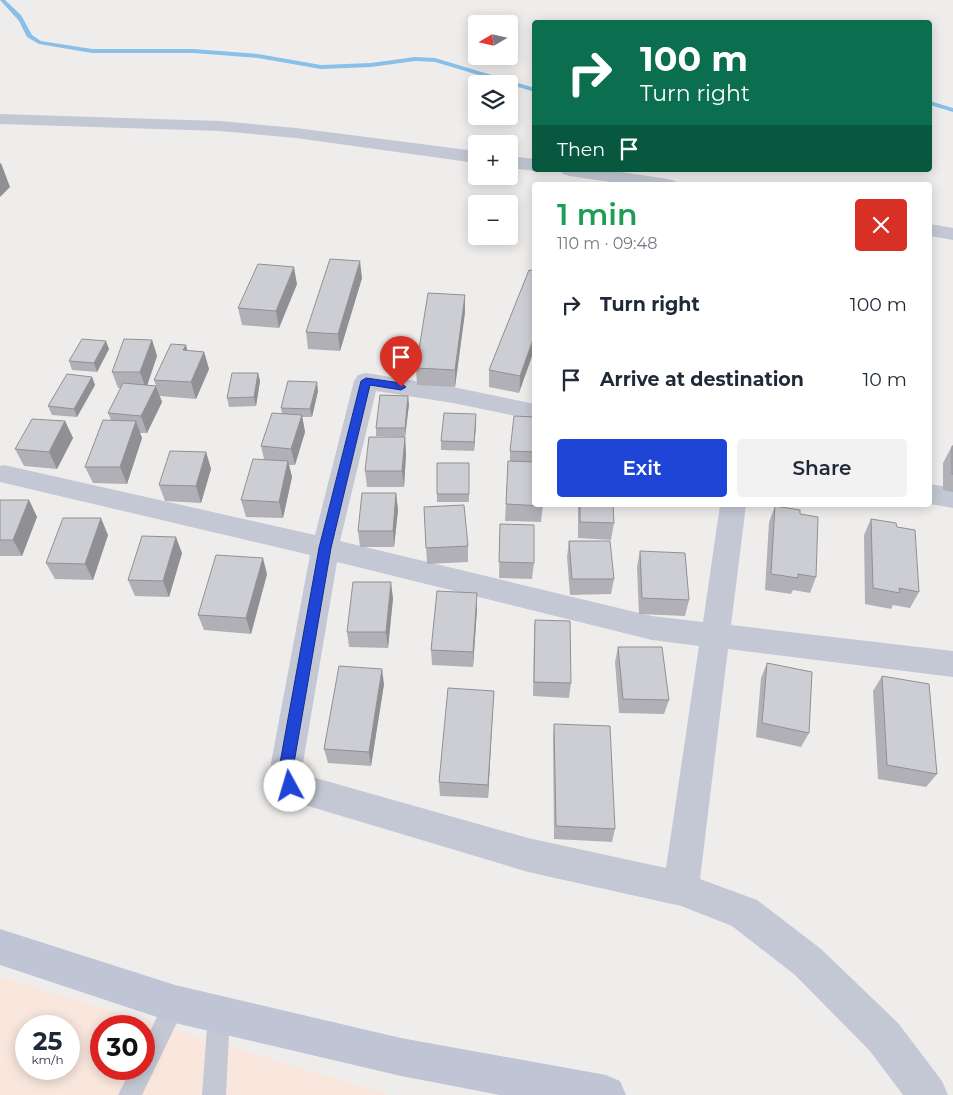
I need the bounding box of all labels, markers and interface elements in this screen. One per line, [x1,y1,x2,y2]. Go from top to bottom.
north arrow [468,15,518,65]
map controls [468,15,518,245]
text: 100 m [640,37,748,80]
icon: right [557,40,622,105]
button: layers [468,75,518,125]
text: Turn right [640,80,750,107]
button: + [468,135,518,185]
icon: arrive [615,135,643,163]
text: Then [557,138,605,161]
button: − [468,195,518,245]
text: 1 min [557,196,638,233]
button: close [855,199,907,251]
text: 110 m · 09:48 [557,234,657,253]
icon: right [557,291,585,319]
text: Turn right [600,293,700,316]
text: 100 m [850,293,907,316]
pin [380,336,422,387]
icon: arrive [387,343,415,371]
icon: arrive [557,366,585,394]
text: Arrive at destination [600,368,804,391]
text: 10 m [862,368,907,391]
button: Exit [557,439,727,497]
button: Share [737,439,907,497]
position arrow [263,759,315,811]
speed limit sign: 30 [90,1015,155,1080]
text: 25 [33,1026,62,1056]
text: km/h [31,1052,64,1067]

